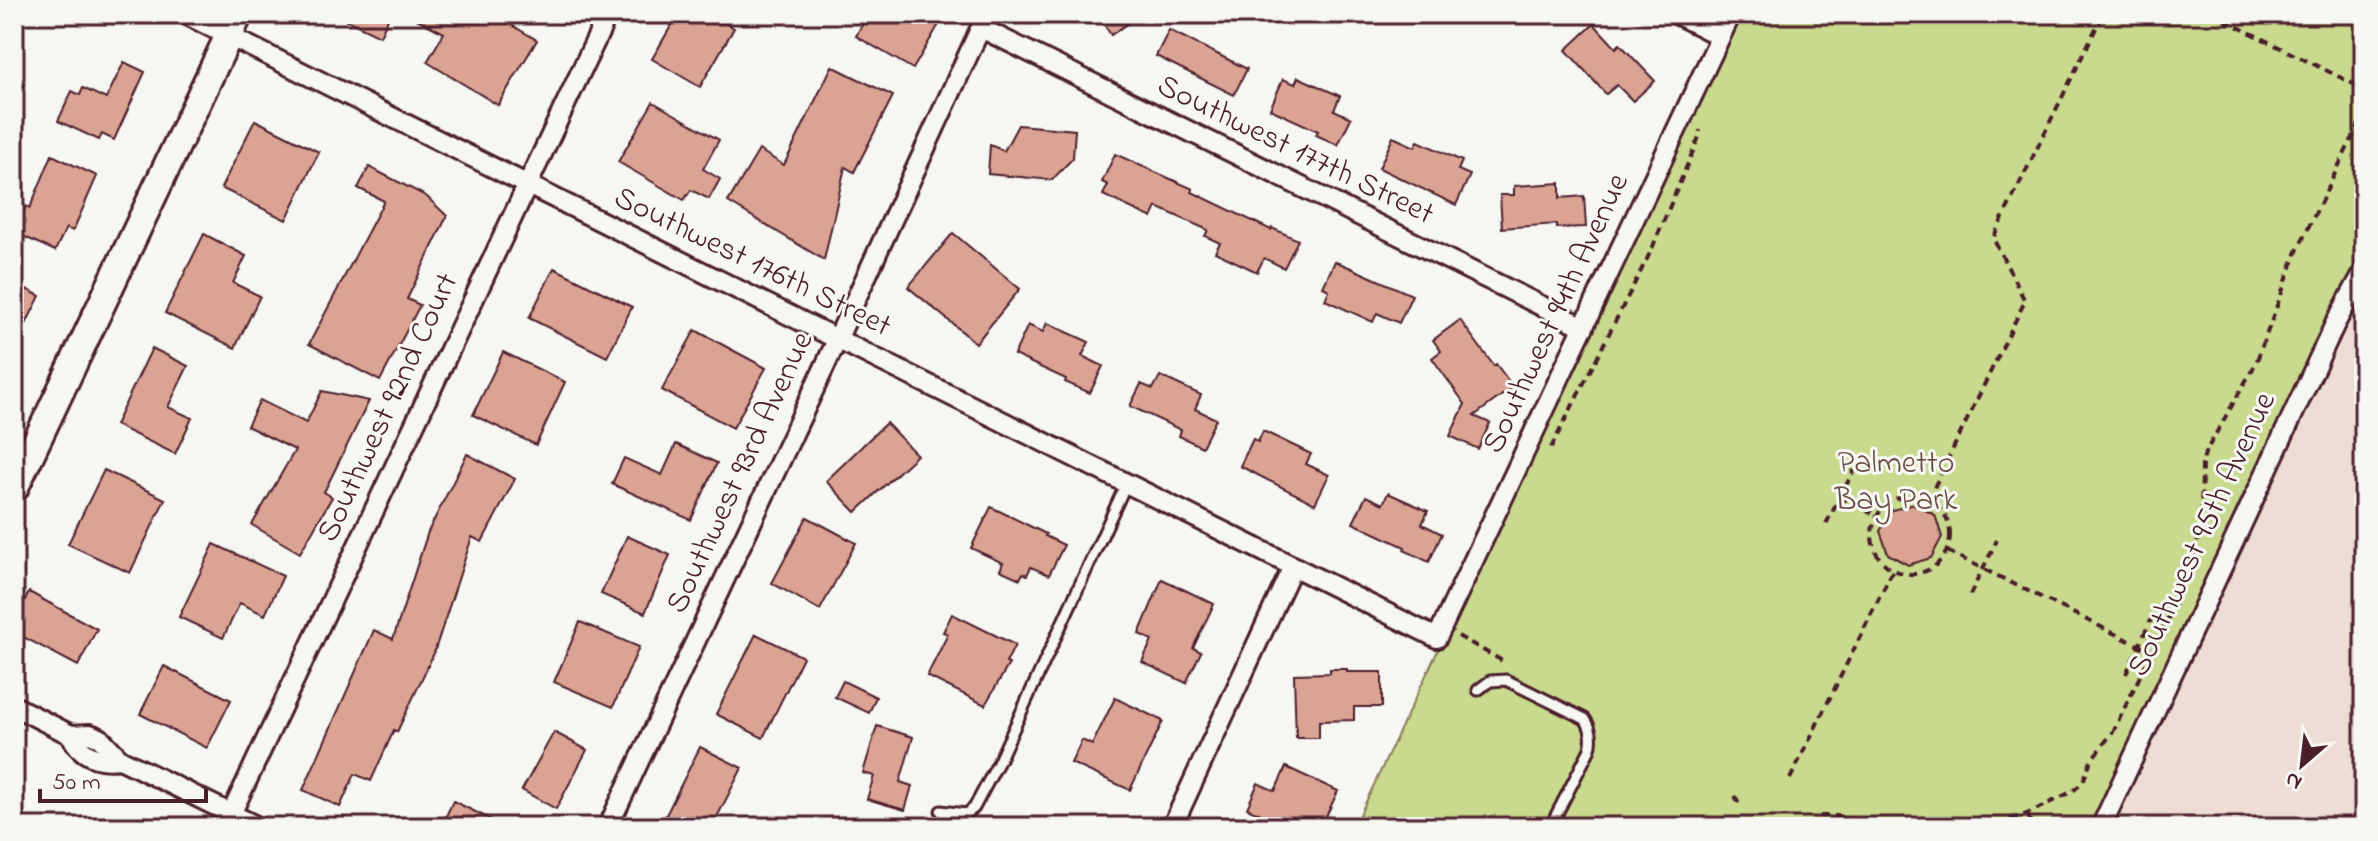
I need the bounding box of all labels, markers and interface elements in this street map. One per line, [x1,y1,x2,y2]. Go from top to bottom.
street label: Southwest 177th Street [1149,63,1442,239]
street label: Southwest 94th Avenue [1471,166,1643,462]
street label: Southwest 176th Street [605,175,899,351]
street label: Southwest 92nd Court [306,265,472,550]
street label: Southwest 93rd Avenue [655,324,827,622]
street label: Southwest 95th Avenue [2116,384,2290,685]
park label: Palmetto Bay Park [1834,441,1958,525]
north arrow [2262,725,2342,805]
scale bar [40,753,206,803]
text: N [2280,762,2308,798]
text: 50 m [52,766,101,801]

